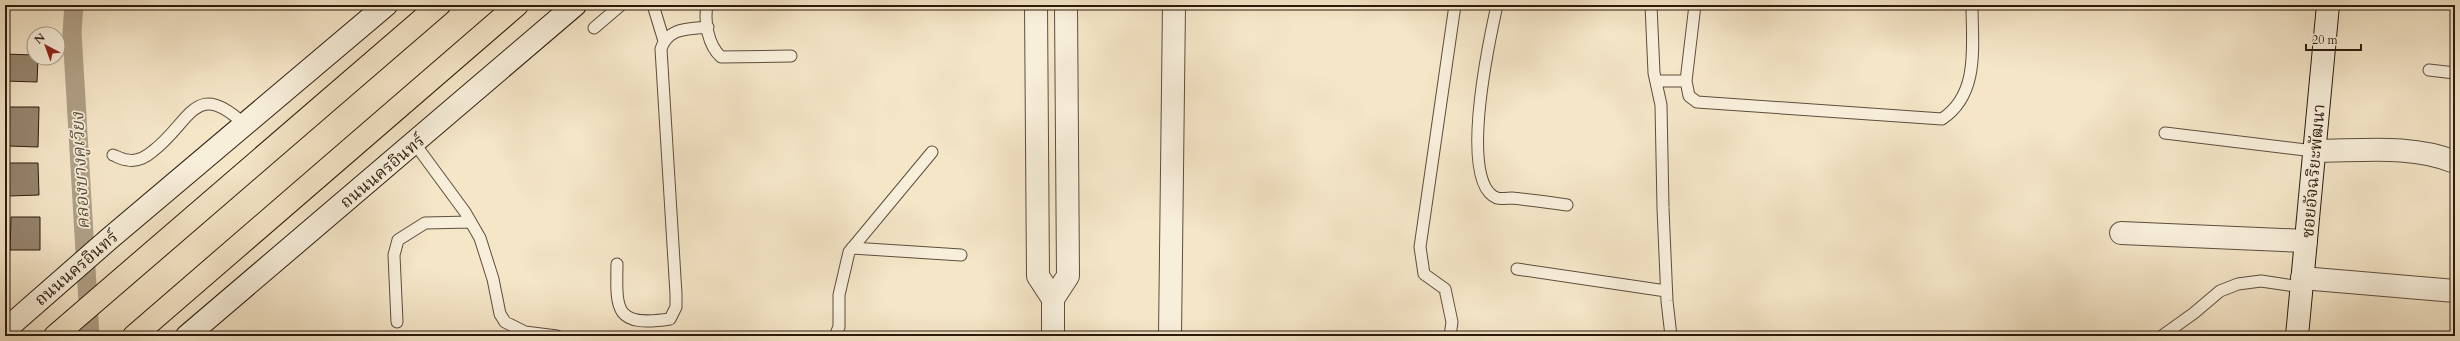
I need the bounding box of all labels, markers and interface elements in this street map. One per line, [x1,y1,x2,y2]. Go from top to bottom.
north arrow [26,26,66,66]
scale bar [2306,26,2361,52]
text: N [31,30,49,48]
text: 20 m [2312,32,2339,48]
street label: ซอยอัจฉริยะพัฒนา [2296,103,2331,239]
water label: คลองบางคูเวียง [65,111,96,230]
street label: ถนนนครอินทร์ [335,129,430,214]
street label: ถนนนครอินทร์ [30,225,124,311]

